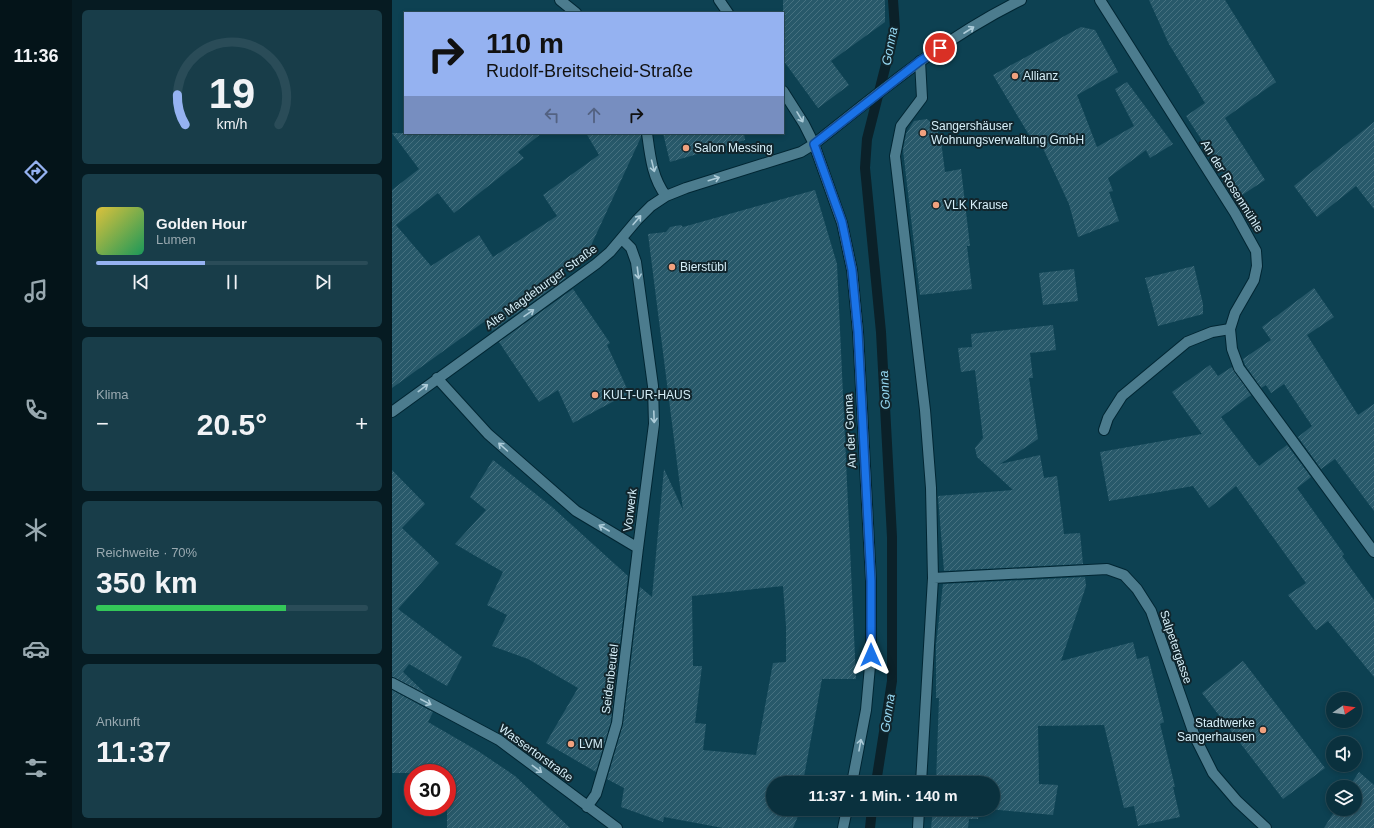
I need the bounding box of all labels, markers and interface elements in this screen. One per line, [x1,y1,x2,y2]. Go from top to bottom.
water label: Gonna [878,25,901,67]
one-way arrow [963,25,975,33]
icon: right [420,28,472,80]
text: 110 m [486,28,564,59]
pin [923,31,957,65]
icon: arrive [929,37,951,59]
text: 11:36 [13,46,59,66]
text: Rudolf-Breitscheid-Straße [486,61,693,81]
place label: Allianz [1023,69,1058,83]
text: 19 [209,70,255,117]
marker: Allianz [1010,71,1020,81]
icon: left [541,104,563,126]
icon: ahead [583,104,605,126]
icon: right [625,104,647,126]
one-way arrow [796,111,804,123]
text: km/h [217,115,248,131]
place label: Sangershäuser Wohnungsverwaltung GmbH [931,119,1084,147]
marker: Sangershäuser Wohnungsverwaltung GmbH [918,128,928,138]
street label: An der Rosenmühle [1198,137,1266,235]
place label: Salon Messing [694,141,773,155]
marker: Salon Messing [681,143,691,153]
icon: directions [22,158,50,186]
one-way arrow [649,159,657,172]
one-way arrow [708,175,721,182]
place label: VLK Krause [944,198,1008,212]
marker: VLK Krause [931,200,941,210]
one-way arrow [633,214,642,225]
text: Golden Hour [156,215,247,232]
text: Lumen [156,232,196,247]
street label: Alte Magdeburger Straße [482,242,600,332]
place label: Bierstübl [680,260,727,274]
marker: Bierstübl [667,262,677,272]
one-way arrow [634,267,642,280]
icon: previous [130,271,152,293]
icon: pause [221,271,243,293]
icon: next [312,271,334,293]
icon: music [22,277,50,305]
one-way arrow [523,308,534,317]
water label: Gonna [876,370,893,410]
one-way arrow [418,384,429,393]
text: Klima [96,387,129,402]
place label: KULT-UR-HAUS [603,388,691,402]
marker: KULT-UR-HAUS [590,390,600,400]
street label: An der Gonna [841,393,859,469]
icon: phone [22,396,50,424]
text: 20.5° [197,408,267,441]
one-way arrow [650,410,657,423]
text: − [96,411,109,436]
text: + [355,411,368,436]
one-way arrow [498,443,509,452]
street label: Vorwerk [620,487,640,532]
icon: climate [22,516,50,544]
one-way arrow [598,524,610,532]
text: Reichweite · 70% [96,545,197,560]
text: 350 km [96,566,198,599]
street label: Salpetergasse [1157,608,1195,686]
position arrow [850,634,892,676]
icon: car [22,635,50,663]
street label: Seidenbeutel [599,643,621,715]
north arrow [1326,692,1362,728]
map controls [1326,692,1362,816]
water label: Gonna [877,693,898,734]
one-way arrow [420,699,432,706]
text: Ankunft [96,714,140,729]
place label: Stadtwerke Sangerhausen [1177,716,1255,744]
street label: Wassertorstraße [496,721,576,785]
marker: Stadtwerke Sangerhausen [1258,725,1268,735]
text: 11:37 [96,735,171,768]
button: sound [1326,736,1362,772]
place label: LVM [579,737,603,751]
marker: LVM [566,739,576,749]
one-way arrow [856,739,864,752]
icon: filters [22,754,50,782]
speed limit sign: 30 [404,764,456,816]
one-way arrow [532,765,543,773]
button: layers [1326,780,1362,816]
text: 11:37 · 1 Min. · 140 m [808,787,958,804]

